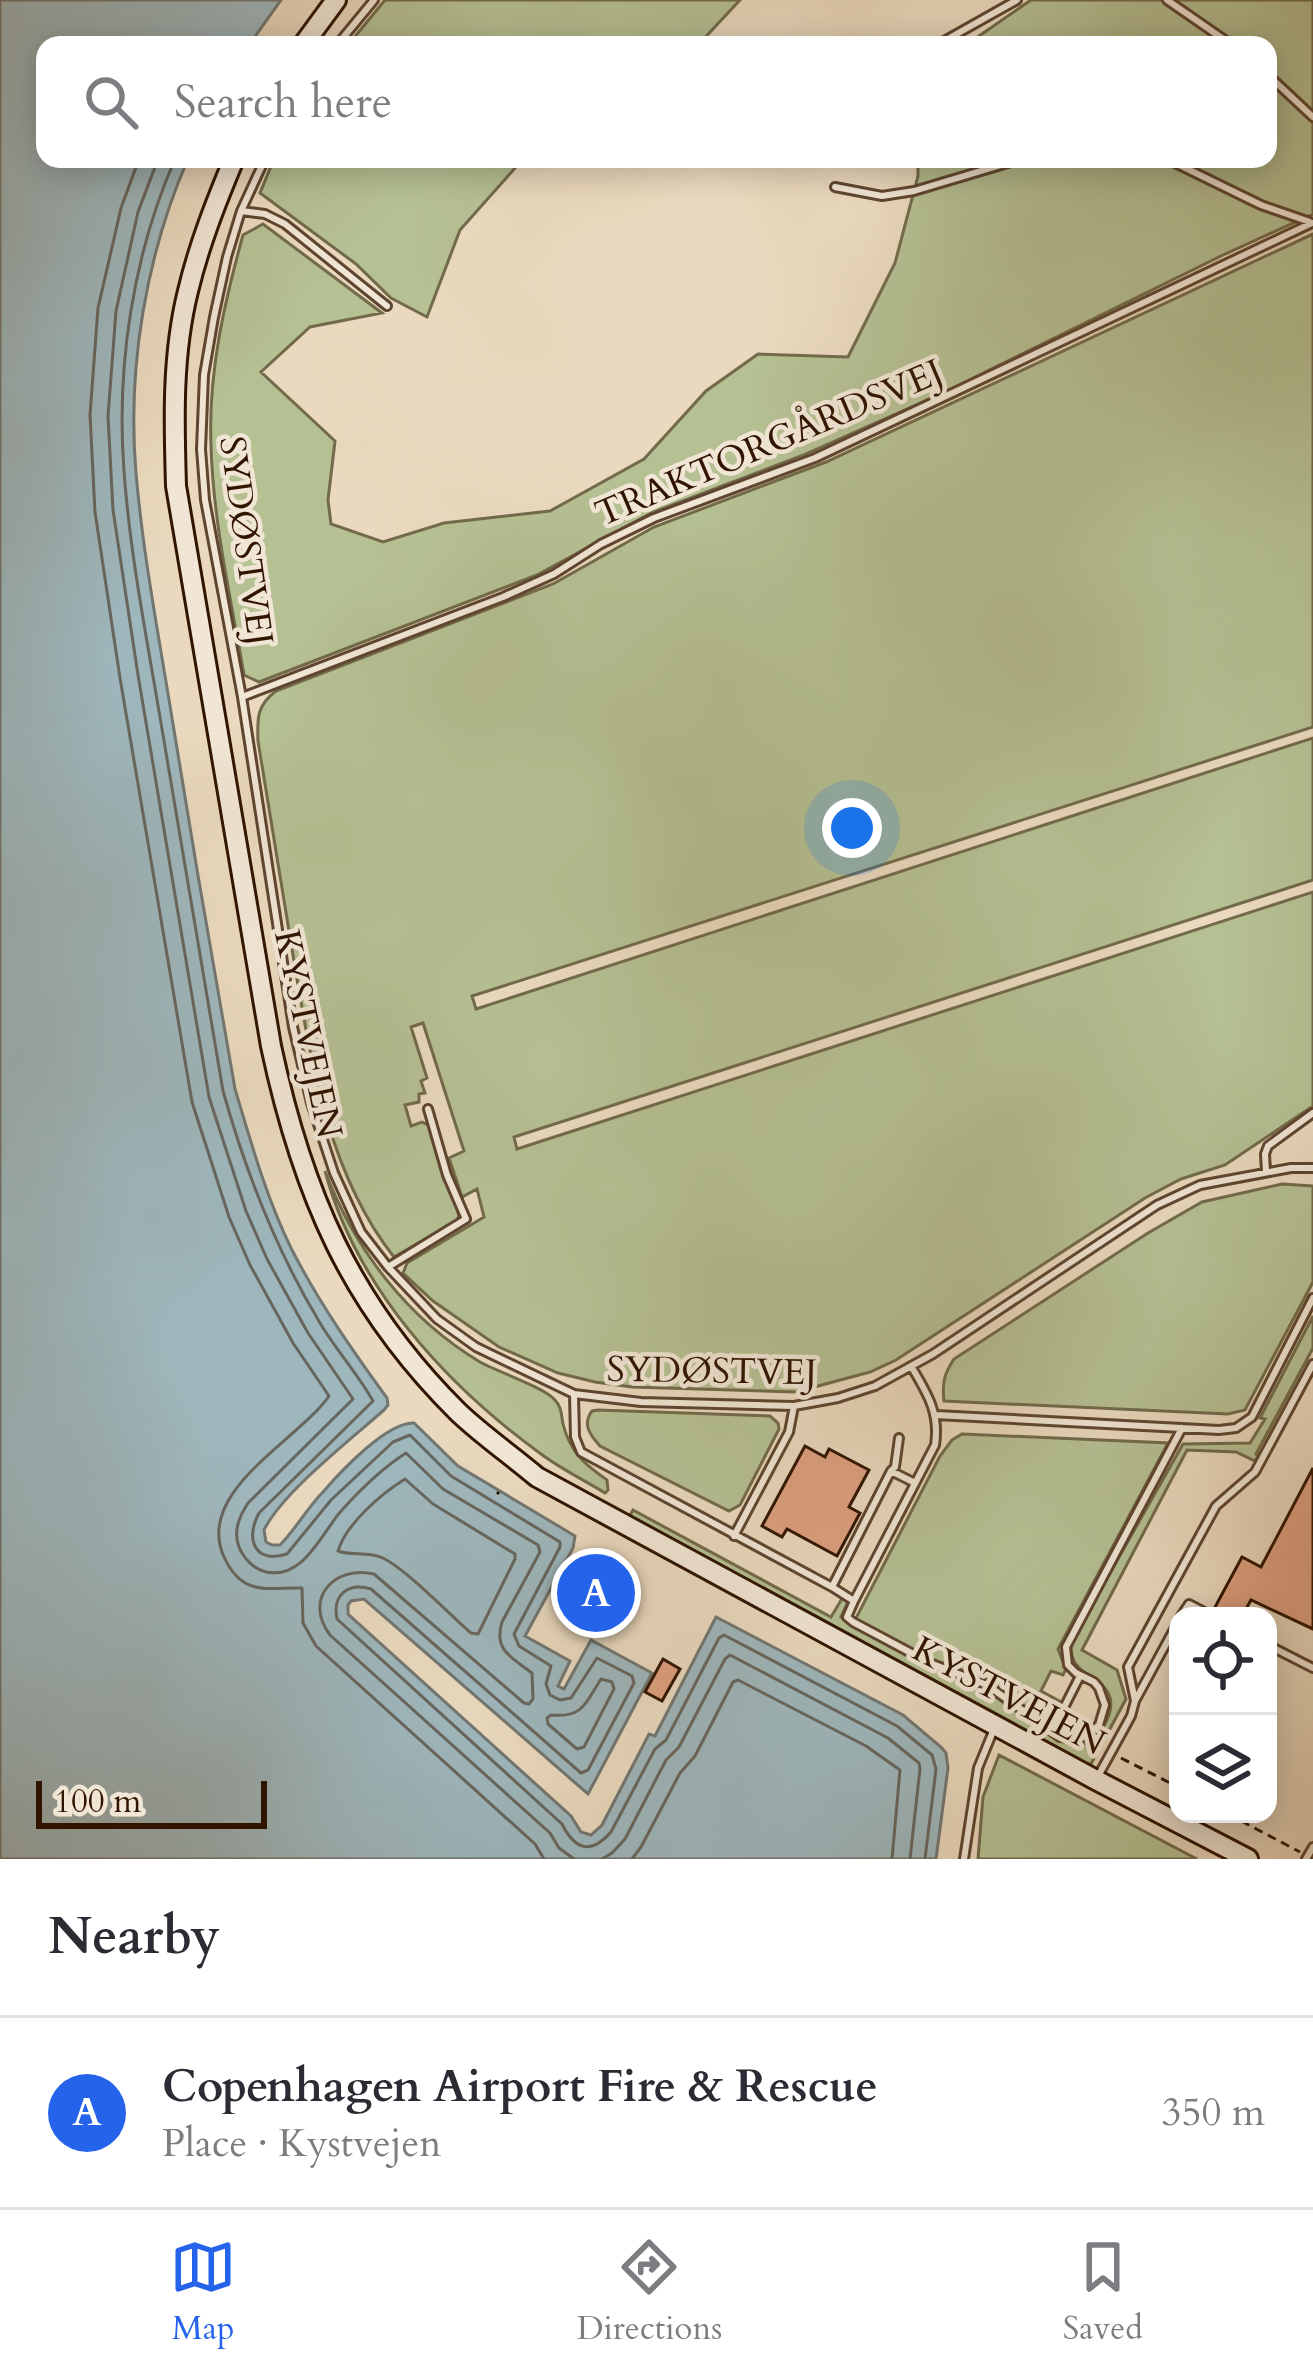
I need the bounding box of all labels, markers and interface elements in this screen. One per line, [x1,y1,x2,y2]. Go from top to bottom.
search box [36,36,1277,168]
icon: search [78,69,144,135]
text: Search here [174,72,392,133]
street label: TRAKTORGÅRDSVEJ [588,347,950,539]
street label: SYDØSTVEJ [207,433,285,649]
your location [822,798,882,858]
street label: KYSTVEJEN [262,925,354,1143]
street label: SYDØSTVEJ [606,1345,818,1397]
pin: A [557,1548,635,1638]
map controls [1169,1607,1277,1823]
button: locate [1169,1607,1277,1715]
street label: KYSTVEJEN [904,1625,1114,1767]
button: layers [1169,1715,1277,1823]
scale bar [36,1775,267,1828]
text: 100 m [54,1779,141,1824]
text: Nearby [48,1902,220,1972]
text: Copenhagen Airport Fire & Rescue [162,2056,878,2117]
text: A [72,2086,102,2139]
text: 350 m [1162,2086,1265,2139]
text: Place · Kystvejen [162,2117,441,2170]
tab: Map [170,2234,236,2351]
tab: Directions [577,2234,722,2351]
tab: Saved [1063,2234,1143,2351]

